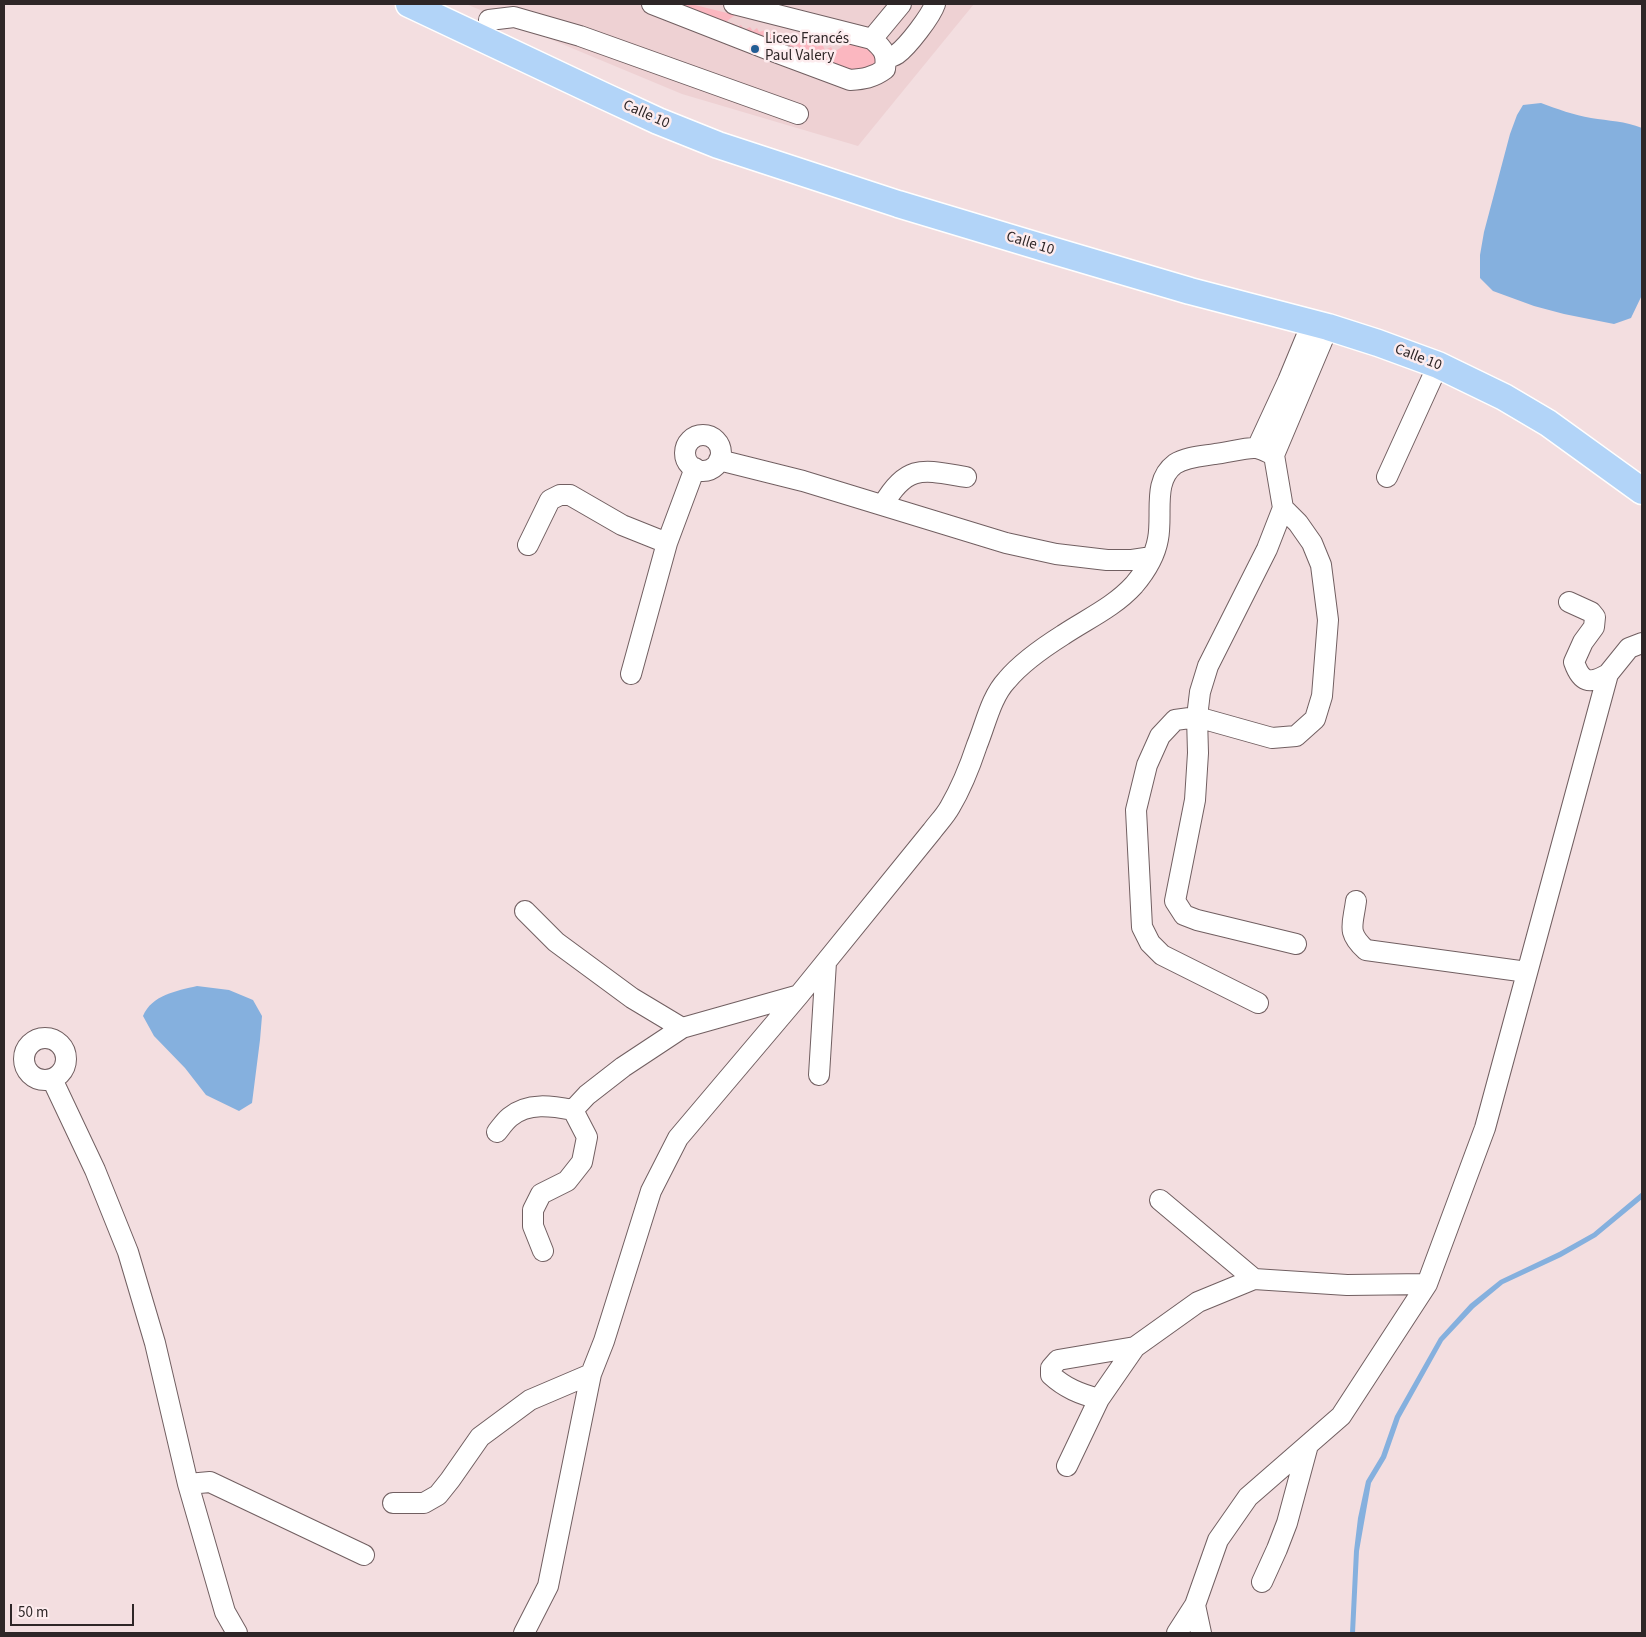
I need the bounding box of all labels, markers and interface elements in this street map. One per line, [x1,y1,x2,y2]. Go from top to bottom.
place label: Liceo Francés Paul Valery [765,31,849,66]
marker: Liceo Francés Paul Valery [749,43,761,55]
street label: Calle 10 [620,97,672,133]
street label: Calle 10 [1004,228,1056,260]
street label: Calle 10 [1392,341,1444,375]
scale bar [12,1594,136,1626]
text: 50 m [18,1602,48,1623]

